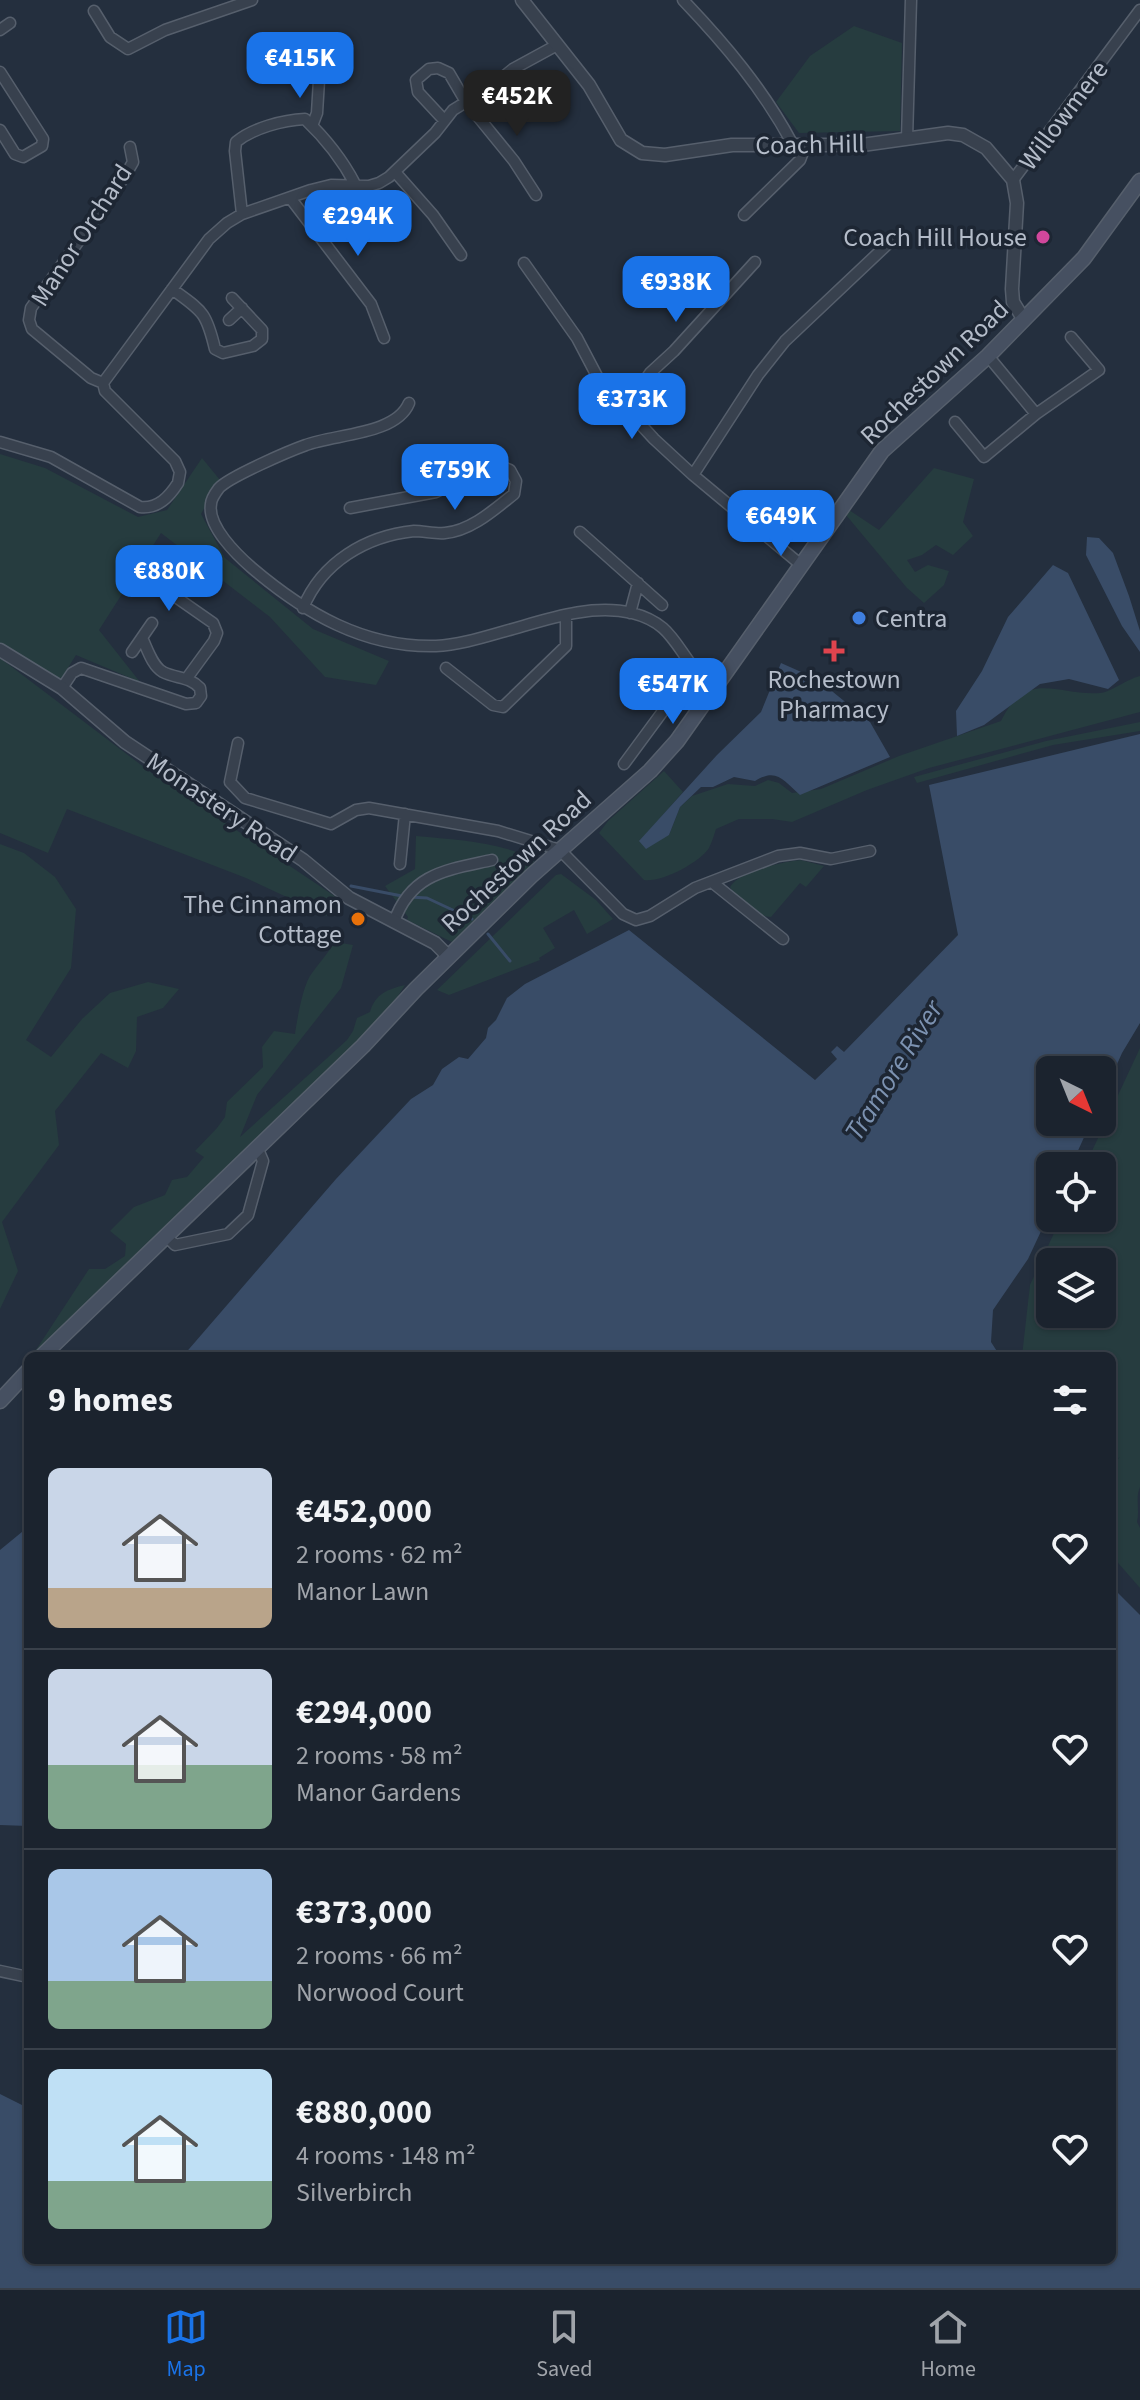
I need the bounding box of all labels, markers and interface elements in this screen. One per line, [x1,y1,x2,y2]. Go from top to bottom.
pin: €415K [244,32,356,100]
text: €415K [265,39,335,76]
street label: Willowmere [1010,53,1117,178]
pin: €452K [461,70,573,138]
text: €452K [482,77,552,114]
street label: Coach Hill [755,125,865,164]
street label: Manor Orchard [22,157,141,314]
pin: €294K [302,190,414,258]
text: €294K [323,197,393,234]
place label: Coach Hill House [843,219,1027,256]
marker: Coach Hill House [1034,228,1052,246]
pin: €938K [620,256,732,324]
text: €938K [641,263,711,300]
street label: Rochestown Road [852,292,1017,453]
pin: €373K [576,373,688,441]
text: €373K [597,380,667,417]
pin: €759K [399,444,511,512]
text: €759K [420,451,490,488]
pin: €649K [725,490,837,558]
text: €649K [746,497,816,534]
pin: €880K [113,545,225,613]
text: €880K [134,552,204,589]
place label: Centra [875,600,947,637]
marker: Centra [850,609,868,627]
marker: Rochestown Pharmacy [825,642,843,660]
pin: €547K [617,658,729,726]
place label: Rochestown Pharmacy [767,661,901,728]
text: €547K [638,665,708,702]
street label: Monastery Road [139,743,305,872]
street label: Rochestown Road [433,782,600,941]
place label: The Cinnamon Cottage [183,886,342,953]
marker: The Cinnamon Cottage [349,910,367,928]
water label: Tramore River [835,991,954,1149]
north arrow [1036,1056,1116,1136]
map controls [1036,1056,1116,1328]
button: locate [1036,1152,1116,1232]
button: layers [1036,1248,1116,1328]
text: 9 homes [48,1376,173,1425]
icon: filters [1048,1378,1092,1422]
text: €452,000 [296,1487,432,1536]
icon: home [112,1500,208,1596]
icon: heart [1048,1526,1092,1570]
text: 2 rooms · 62 m² [296,1536,463,1573]
text: Manor Lawn [296,1573,429,1610]
text: €294,000 [296,1688,432,1737]
icon: home [112,1701,208,1797]
icon: heart [1048,1727,1092,1771]
text: 2 rooms · 58 m² [296,1737,463,1774]
text: Manor Gardens [296,1774,461,1811]
text: €373,000 [296,1888,432,1937]
icon: home [112,1901,208,1997]
icon: heart [1048,1927,1092,1971]
text: 2 rooms · 66 m² [296,1937,463,1974]
text: Norwood Court [296,1974,464,2011]
text: €880,000 [296,2088,432,2137]
icon: home [112,2101,208,2197]
icon: heart [1048,2127,1092,2171]
text: 4 rooms · 148 m² [296,2137,475,2174]
text: Silverbirch [296,2174,412,2211]
tab: Map [164,2305,208,2385]
tab: Saved [536,2305,592,2385]
tab: Home [921,2305,976,2385]

